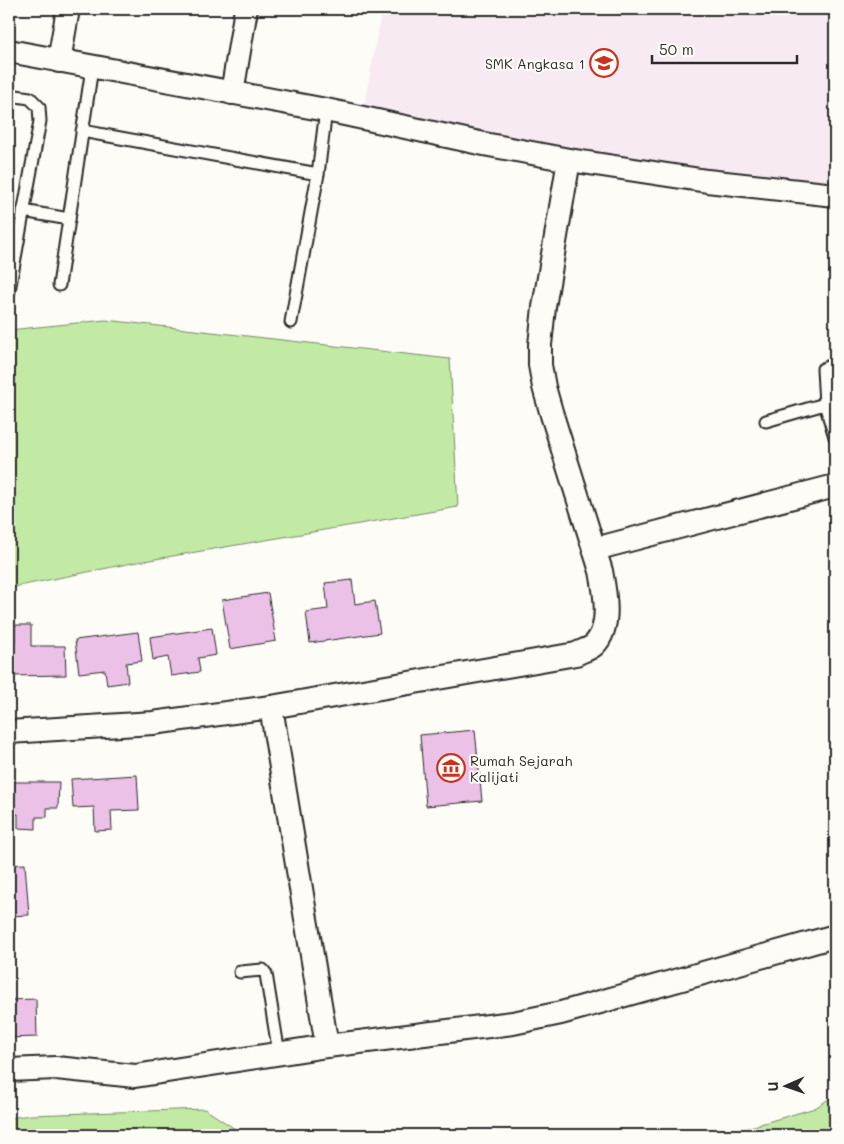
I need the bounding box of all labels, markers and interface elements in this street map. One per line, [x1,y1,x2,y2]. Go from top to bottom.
scale bar [652,32,796,64]
text: 50 m [659,39,694,59]
school or university icon: SMK Angkasa 1 [589,48,619,78]
place label: SMK Angkasa 1 [485,54,585,73]
place label: Rumah Sejarah Kalijati [470,751,573,786]
museum icon: Rumah Sejarah Kalijati [436,753,466,783]
north arrow [762,1062,812,1112]
text: U [763,1081,782,1092]

